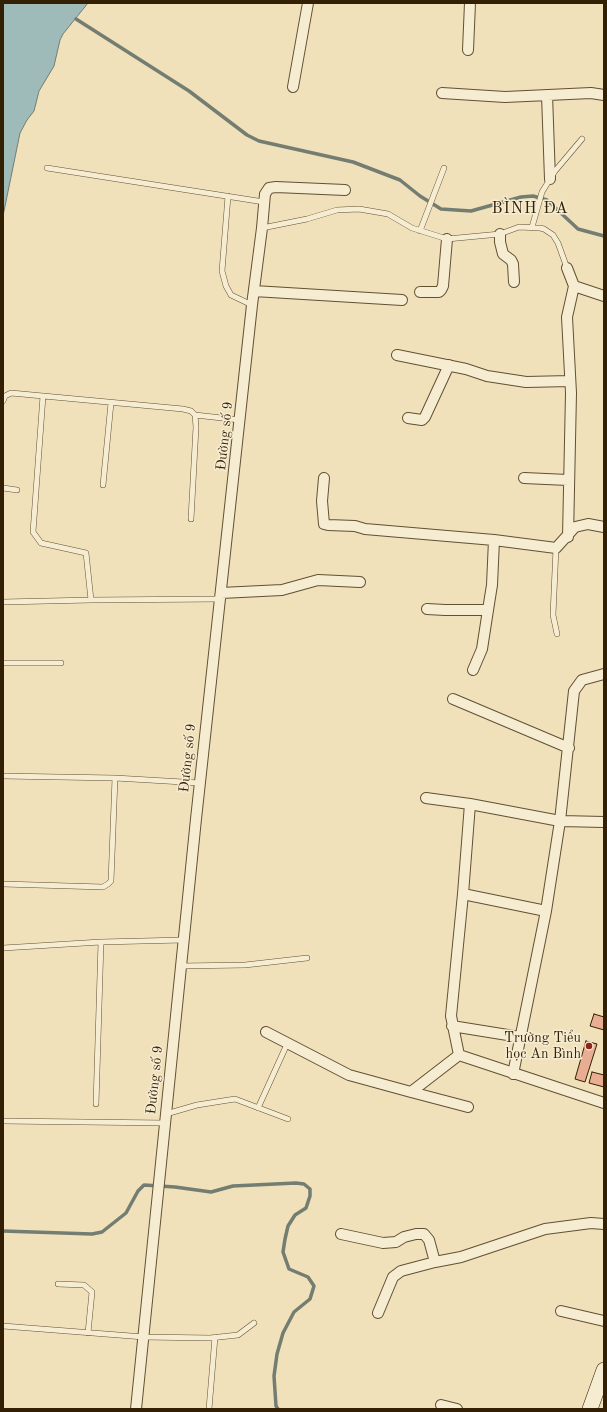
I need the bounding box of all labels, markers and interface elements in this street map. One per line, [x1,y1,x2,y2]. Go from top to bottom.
district label: BÌNH ĐA [491,199,569,219]
street label: Đường số 9 [213,401,237,471]
street label: Đường số 9 [176,723,200,793]
place label: Trường Tiểu học An Bình [504,1030,581,1062]
marker: Trường Tiểu học An Bình [584,1041,594,1051]
street label: Đường số 9 [143,1045,167,1115]

